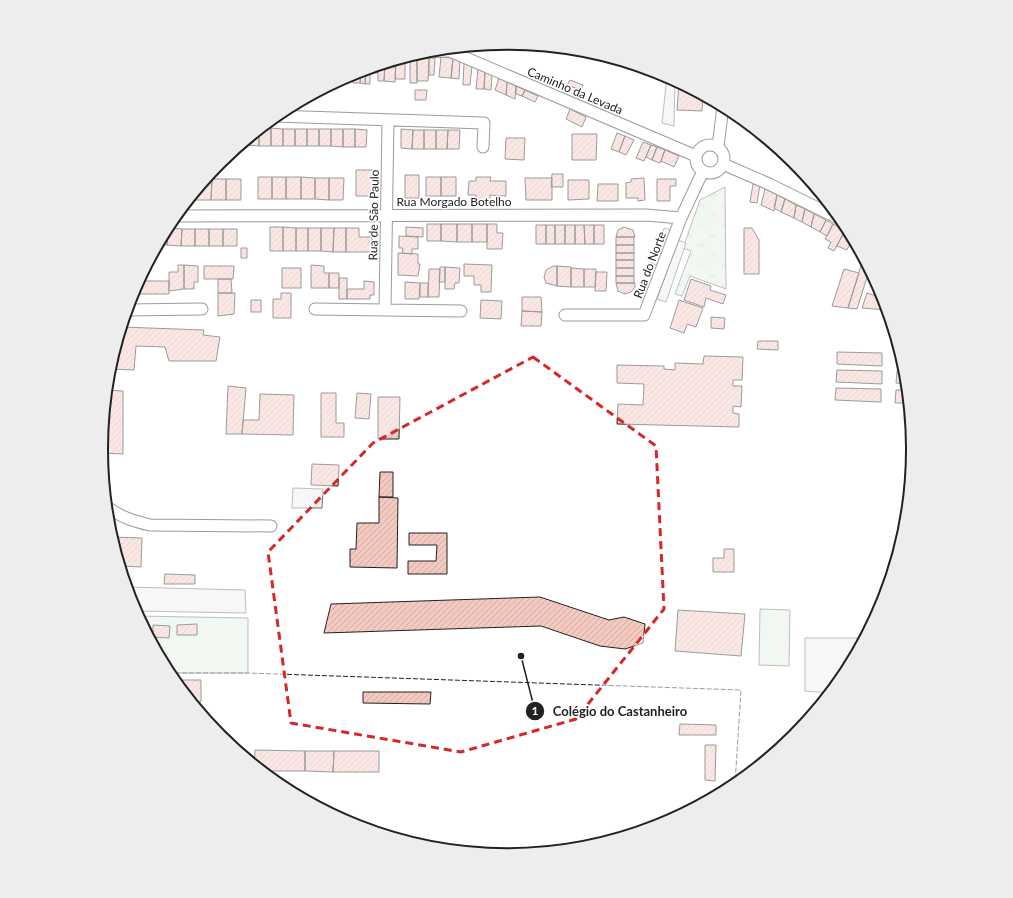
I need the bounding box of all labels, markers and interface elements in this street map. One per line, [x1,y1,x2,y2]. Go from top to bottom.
street label: Caminho da Levada [525,64,625,117]
street label: Rua de São Paulo [365,169,382,260]
street label: Rua Morgado Botelho [396,194,512,209]
street label: Rua do Norte [630,229,669,300]
callout: Colégio do Castanheiro [525,699,695,724]
text: 1 [532,703,539,718]
text: Colégio do Castanheiro [553,703,688,719]

